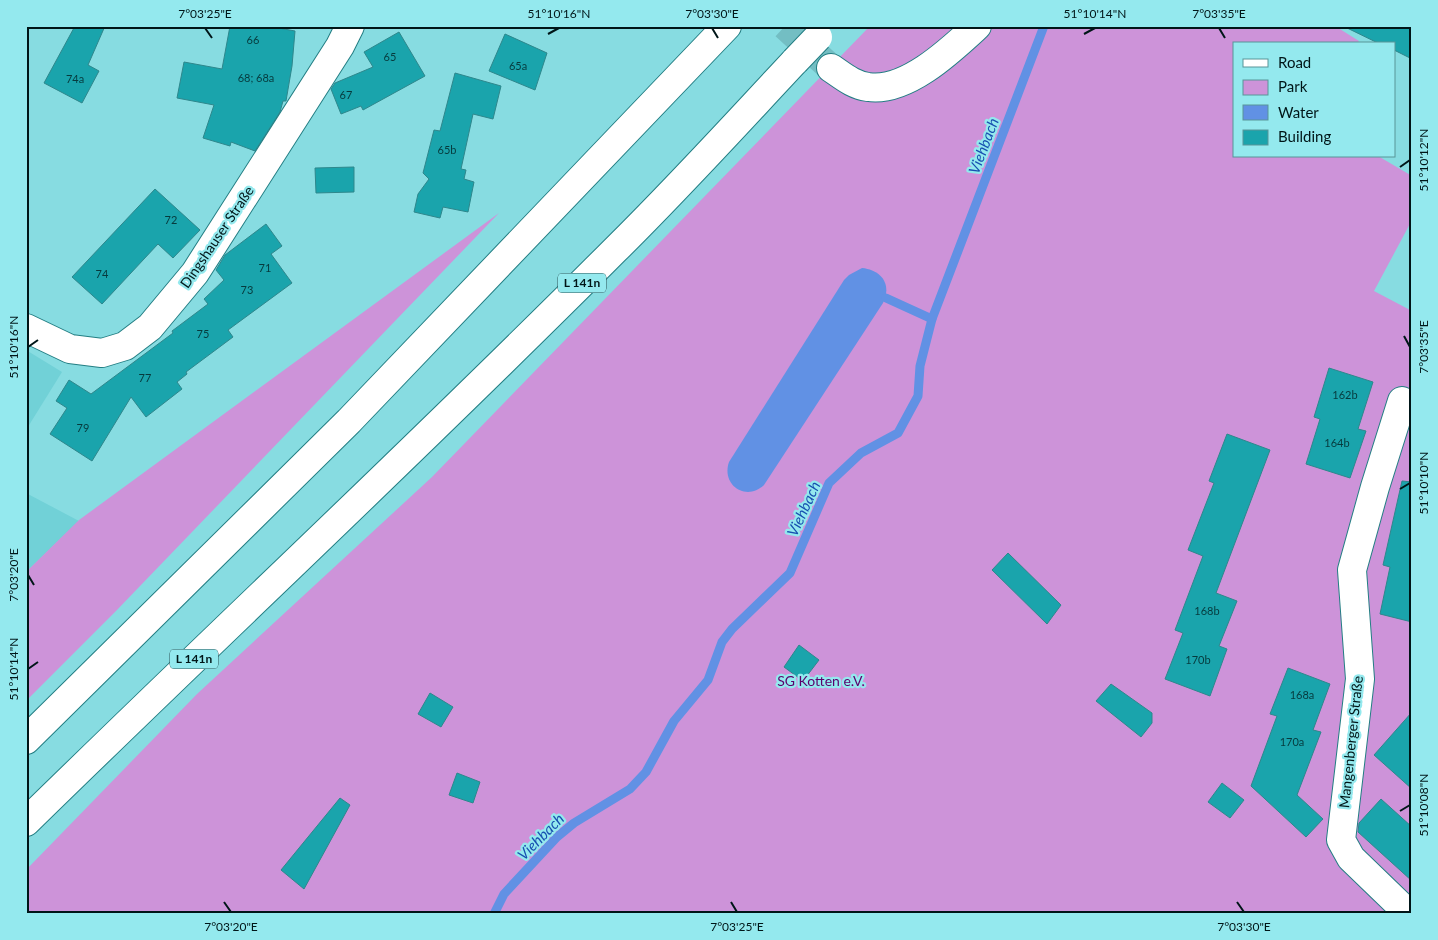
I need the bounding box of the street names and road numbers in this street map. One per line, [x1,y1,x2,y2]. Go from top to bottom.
street label: Dingshauser Straße [176,183,257,291]
road number: L 141n [558,274,606,292]
road number: L 141n [170,650,218,669]
street label: Mangenberger Straße [1335,675,1366,809]

